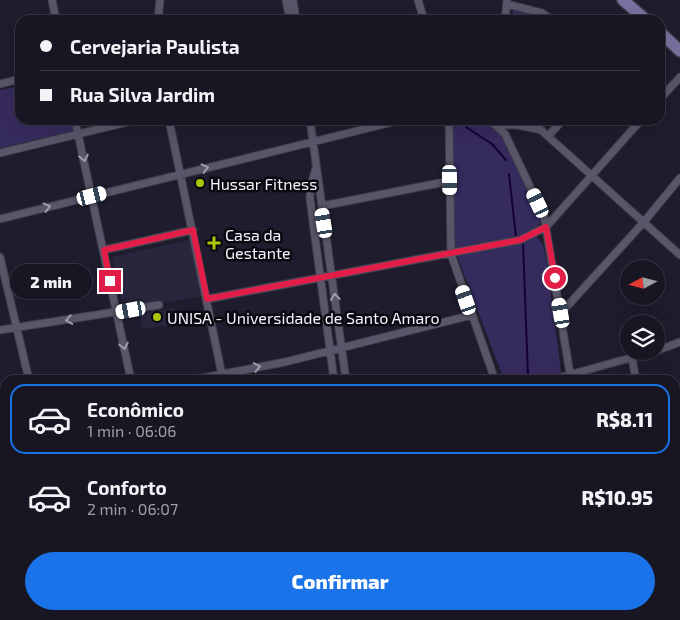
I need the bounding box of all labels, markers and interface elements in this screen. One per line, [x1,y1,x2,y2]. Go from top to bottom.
text: Cervejaria Paulista [70,35,240,58]
text: Rua Silva Jardim [70,83,215,106]
one-way arrow [78,154,89,162]
one-way arrow [201,163,210,174]
car [442,165,457,195]
place label: Hussar Fitness [210,174,317,193]
marker: Hussar Fitness [194,177,206,189]
car [75,185,108,207]
car [524,186,551,220]
one-way arrow [43,202,52,213]
car [314,207,333,239]
place label: Casa da Gestante [225,225,291,262]
marker: Casa da Gestante [207,236,221,250]
north arrow [620,260,665,305]
map controls [620,260,665,360]
callout: 2 min [10,264,92,298]
route start [544,267,566,289]
route end [99,270,121,292]
text: 2 min [30,272,72,291]
car [454,283,477,317]
one-way arrow [330,293,341,301]
car [551,297,570,329]
car [114,300,147,320]
place label: UNISA - Universidade de Santo Amaro [167,308,439,327]
marker: UNISA - Universidade de Santo Amaro [151,311,163,323]
one-way arrow [64,314,73,324]
button: layers [620,315,665,360]
one-way arrow [118,342,128,350]
one-way arrow [252,363,261,373]
icon: car [27,397,72,442]
text: Econômico [87,398,184,421]
text: R$8.11 [596,408,653,431]
text: 1 min · 06:06 [87,421,177,440]
icon: car [27,475,72,520]
text: Conforto [87,476,167,499]
text: R$10.95 [582,486,653,509]
text: 2 min · 06:07 [87,499,178,518]
button: Confirmar [25,552,655,610]

